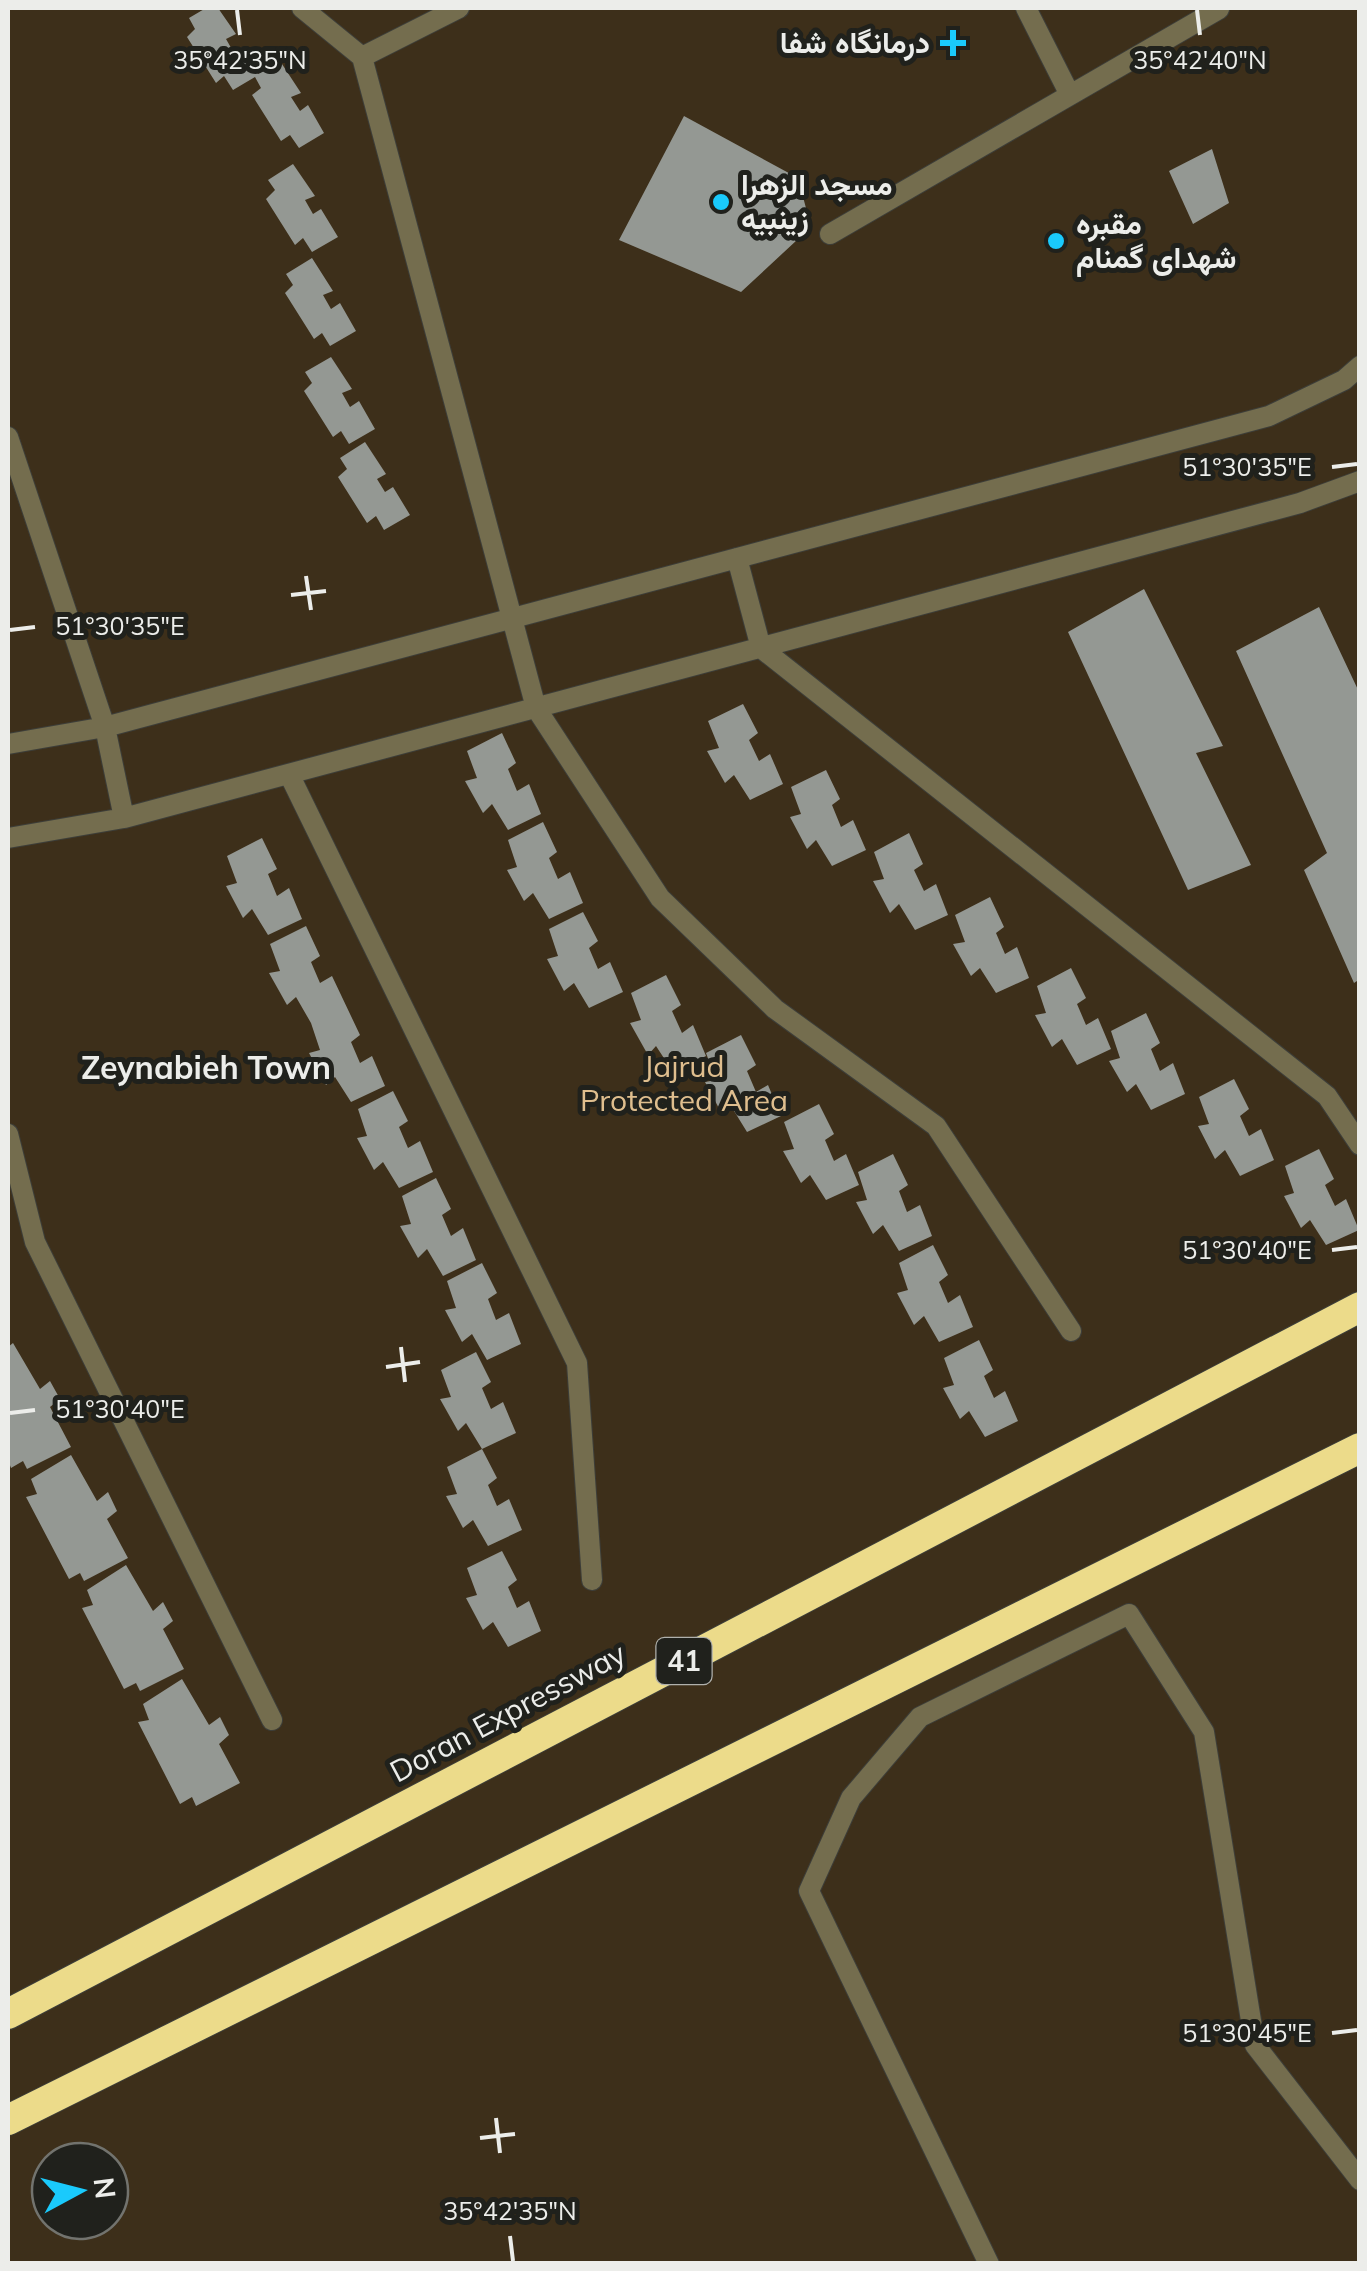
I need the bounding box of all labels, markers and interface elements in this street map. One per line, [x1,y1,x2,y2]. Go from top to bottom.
place label: درمانگاه شفا [780,23,930,61]
marker: درمانگاه شفا [940,30,966,56]
text: 35°42'35"N [173,44,307,75]
text: 35°42'40"N [1133,44,1267,75]
place label: مسجد الزهرا زینبیه [741,165,893,237]
marker: مسجد الزهرا زینبیه [710,191,732,213]
place label: مقبره شهدای گمنام [1076,204,1236,277]
marker: مقبره شهدای گمنام [1045,230,1067,252]
text: 51°30'35"E [1182,451,1312,482]
text: 51°30'35"E [55,610,185,641]
district label: Zeynabieh Town [81,1047,331,1087]
park label: Jajrud Protected Area [580,1047,788,1119]
text: 51°30'40"E [1182,1234,1312,1265]
text: 51°30'40"E [55,1393,185,1424]
street label: Doran Expressway [383,1634,632,1790]
road number: 41 [656,1638,712,1684]
text: 51°30'45"E [1182,2017,1312,2048]
north arrow [30,2141,130,2241]
text: N [87,2175,124,2201]
text: 35°42'35"N [443,2195,577,2226]

